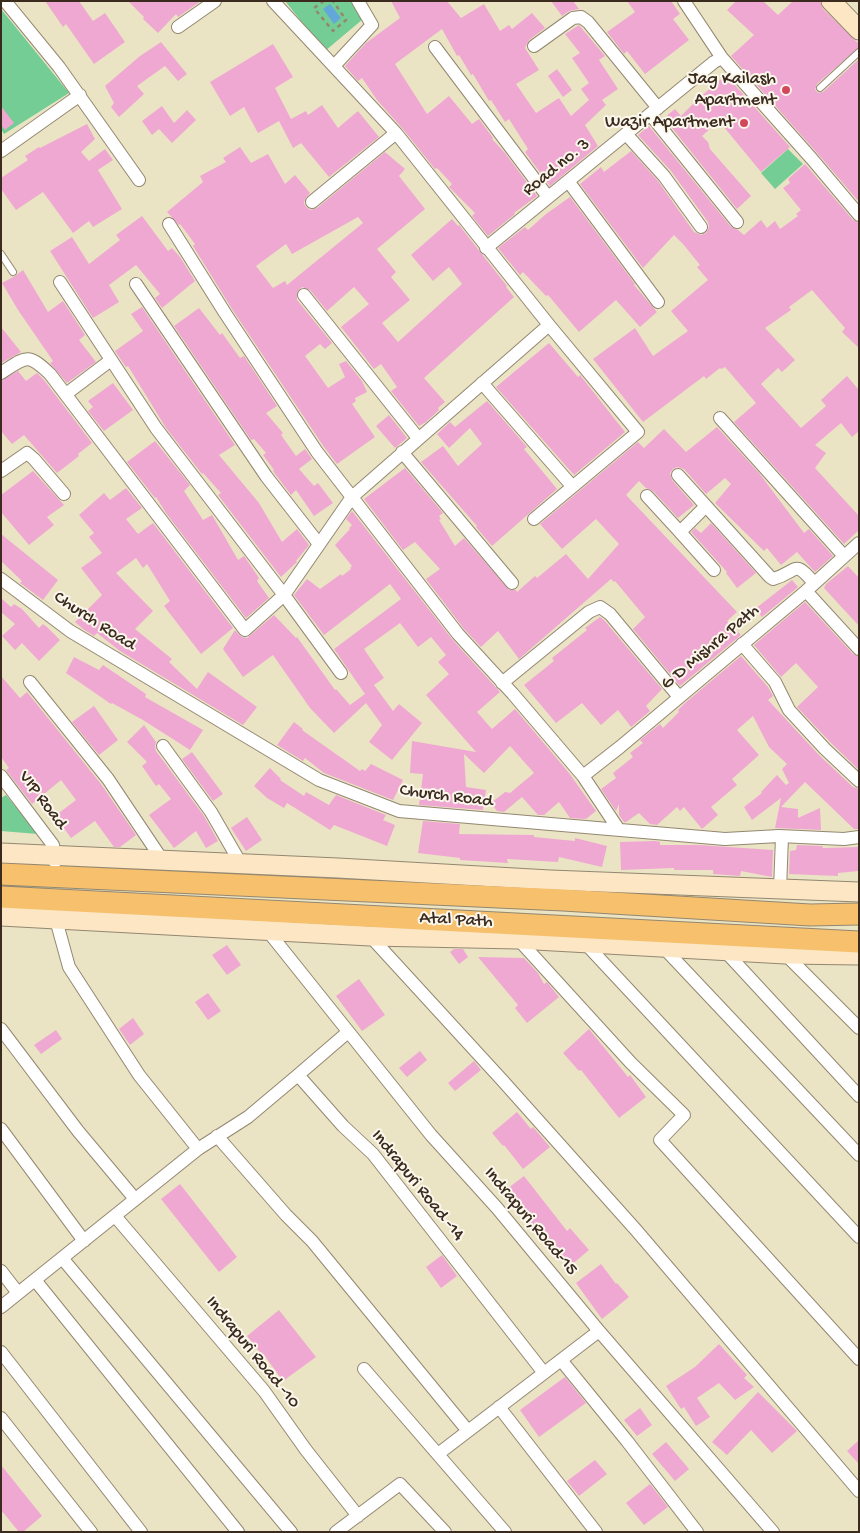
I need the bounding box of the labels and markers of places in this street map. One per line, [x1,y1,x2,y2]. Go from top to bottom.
place label: Jag Kailash Apartment [688,69,776,112]
marker: Jag Kailash Apartment [780,84,792,96]
place label: Wazir Apartment [605,112,734,134]
marker: Wazir Apartment [738,117,750,129]

